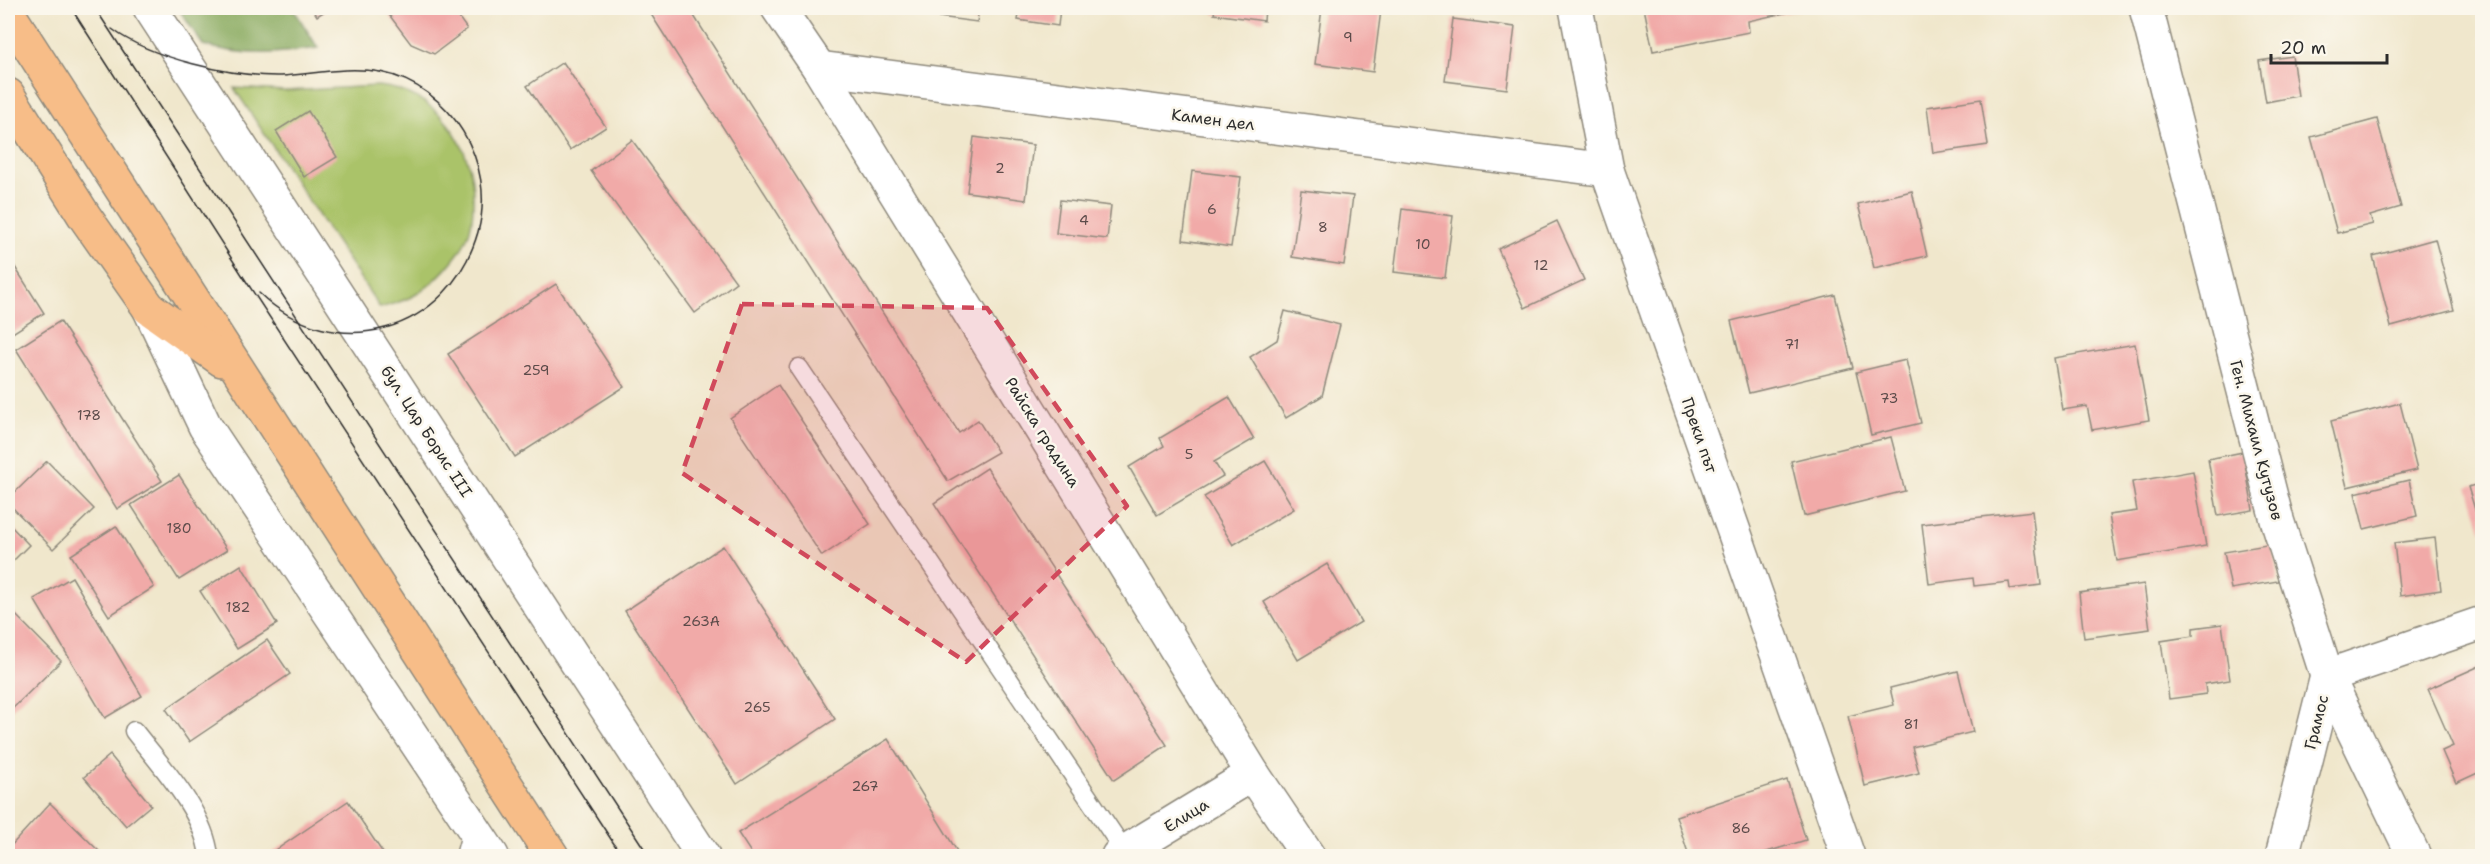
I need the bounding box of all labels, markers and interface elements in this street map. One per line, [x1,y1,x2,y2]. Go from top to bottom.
scale bar [2271,27,2386,65]
house number: 9 [1343,28,1353,46]
text: 20 m [2280,36,2326,60]
street label: Камен дел [1170,104,1256,135]
house number: 2 [995,159,1005,177]
house number: 6 [1207,200,1217,218]
house number: 4 [1079,211,1089,229]
house number: 8 [1318,218,1328,236]
house number: 10 [1415,235,1431,253]
house number: 12 [1534,256,1548,274]
house number: 71 [1785,335,1799,353]
street label: Ген. Михаил Кутузов [2225,358,2288,522]
street label: бул. Цар Борис III [376,361,477,501]
house number: 259 [522,361,550,379]
street label: Райска градина [1000,373,1085,491]
house number: 73 [1880,389,1898,407]
street label: Преки път [1677,395,1722,476]
house number: 178 [77,406,101,424]
house number: 5 [1185,445,1193,463]
house number: 180 [167,519,191,537]
house number: 182 [226,598,250,616]
house number: 263А [682,612,720,630]
street label: Грамос [2300,693,2333,752]
house number: 265 [744,698,770,716]
house number: 81 [1903,715,1919,733]
house number: 267 [851,777,879,795]
street label: Елица [1160,794,1213,837]
house number: 86 [1731,819,1751,837]

